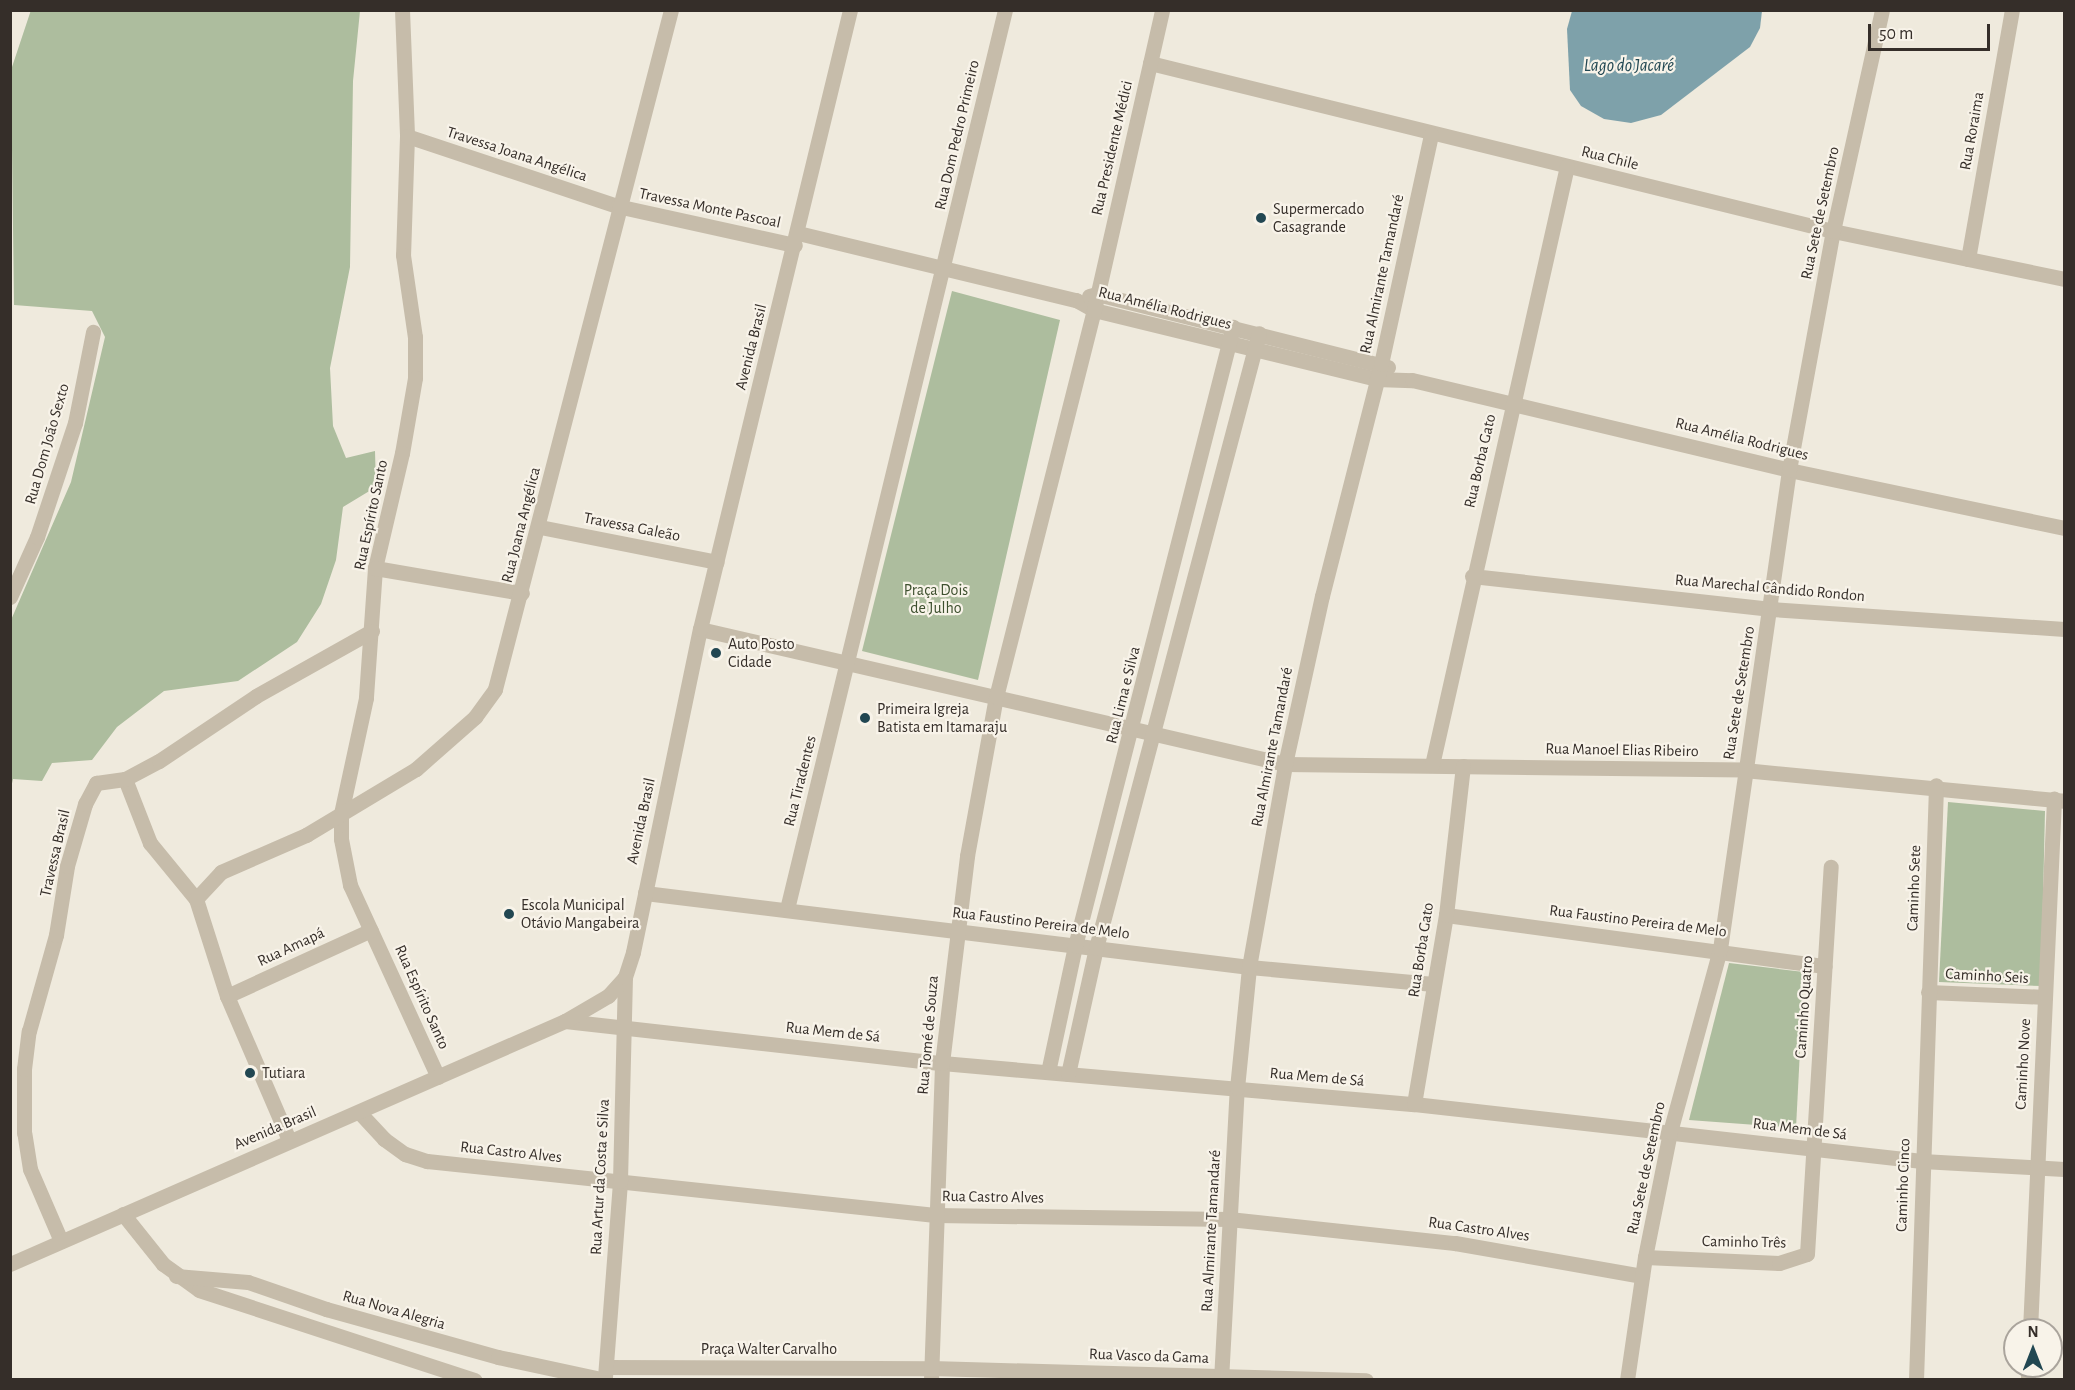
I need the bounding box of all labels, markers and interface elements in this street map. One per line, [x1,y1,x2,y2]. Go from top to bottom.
scale bar [1871,12,1992,50]
text: 50 m [1879,25,1913,43]
water label: Lago do Jacaré [1584,55,1674,77]
street label: Rua Dom Pedro Primeiro [930,58,984,212]
street label: Rua Presidente Médici [1087,79,1137,217]
street label: Rua Roraima [1956,90,1988,172]
street label: Travessa Joana Angélica [444,122,590,186]
street label: Rua Chile [1579,142,1641,174]
street label: Rua Sete de Setembro [1797,145,1843,281]
street label: Travessa Monte Pascoal [637,184,783,232]
street label: Rua Almirante Tamandaré [1356,193,1408,355]
place label: Supermercado Casagrande [1273,199,1364,237]
marker: Supermercado Casagrande [1254,211,1268,225]
street label: Rua Amélia Rodrigues [1096,282,1234,334]
street label: Avenida Brasil [731,302,771,392]
street label: Rua Dom João Sexto [21,381,73,507]
street label: Rua Borba Gato [1460,412,1500,510]
street label: Rua Amélia Rodrigues [1673,413,1811,465]
street label: Rua Espírito Santo [350,458,392,572]
street label: Rua Joana Angélica [497,465,545,585]
street label: Travessa Galeão [582,508,682,546]
street label: Rua Marechal Cândido Rondon [1674,570,1866,606]
park label: Praça Dois de Julho [904,580,968,618]
street label: Rua Sete de Setembro [1719,625,1759,761]
place label: Auto Posto Cidade [728,634,795,672]
street label: Rua Lima e Silva [1102,644,1144,746]
marker: Auto Posto Cidade [709,646,723,660]
street label: Rua Almirante Tamandaré [1247,665,1297,829]
place label: Primeira Igreja Batista em Itamaraju [877,699,1007,737]
marker: Primeira Igreja Batista em Itamaraju [858,711,872,725]
street label: Rua Tiradentes [779,734,821,828]
street label: Rua Manoel Elias Ribeiro [1545,739,1699,761]
street label: Avenida Brasil [622,776,660,866]
street label: Travessa Brasil [36,807,74,899]
street label: Caminho Sete [1903,845,1925,931]
place label: Escola Municipal Otávio Mangabeira [521,895,639,933]
street label: Rua Borba Gato [1404,901,1438,999]
street label: Rua Faustino Pereira de Melo [1548,901,1728,941]
street label: Rua Faustino Pereira de Melo [951,903,1131,943]
marker: Escola Municipal Otávio Mangabeira [502,907,516,921]
street label: Rua Amapá [255,923,327,971]
street label: Rua Espírito Santo [390,942,454,1052]
street label: Caminho Quatro [1791,955,1817,1059]
street label: Caminho Seis [1945,964,2029,988]
street label: Rua Tomé de Souza [913,975,943,1095]
street label: Rua Mem de Sá [785,1017,881,1047]
street label: Caminho Nove [2011,1018,2035,1110]
place label: Tutiara [262,1063,305,1083]
street label: Rua Mem de Sá [1269,1063,1365,1091]
marker: Tutiara [243,1066,257,1080]
street label: Rua Artur da Costa e Silva [586,1098,614,1256]
street label: Rua Sete de Setembro [1623,1100,1669,1236]
street label: Avenida Brasil [231,1102,319,1154]
street label: Rua Mem de Sá [1752,1114,1848,1144]
street label: Rua Castro Alves [459,1137,563,1167]
street label: Caminho Cinco [1892,1138,1914,1232]
street label: Rua Almirante Tamandaré [1197,1149,1225,1313]
street label: Rua Castro Alves [942,1187,1044,1207]
street label: Rua Castro Alves [1427,1212,1531,1246]
street label: Caminho Três [1702,1232,1786,1252]
street label: Rua Nova Alegria [340,1286,448,1334]
north arrow [2003,1318,2063,1378]
text: N [2027,1324,2039,1340]
street label: Praça Walter Carvalho [701,1339,837,1359]
street label: Rua Vasco da Gama [1089,1344,1209,1368]

